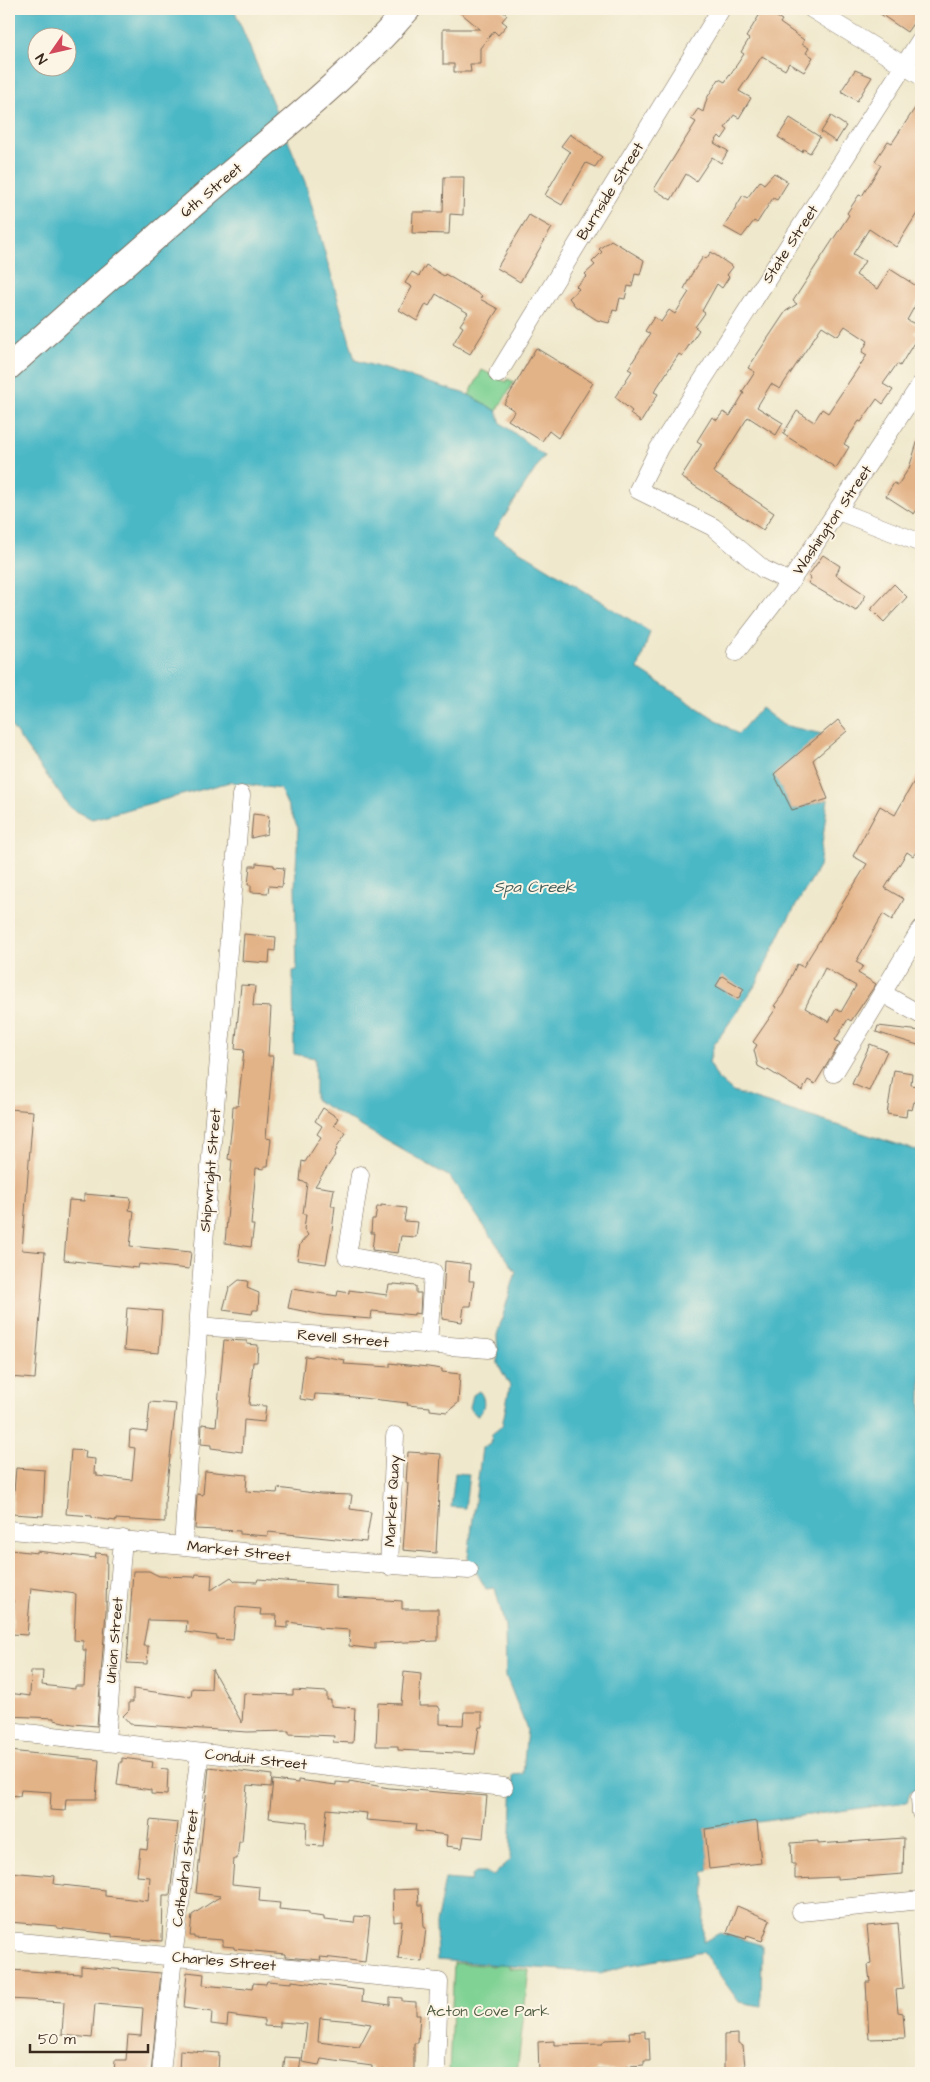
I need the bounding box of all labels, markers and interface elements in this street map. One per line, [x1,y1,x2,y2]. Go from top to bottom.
north arrow [28,28,78,78]
text: N [31,49,53,68]
street label: Burnside Street [572,138,649,244]
street label: 6th Street [176,158,247,223]
street label: State Street [757,201,824,288]
street label: Washington Street [788,461,878,580]
water label: Spa Creek [493,876,576,898]
street label: Shipwright Street [195,1107,227,1233]
street label: Revell Street [296,1324,390,1353]
street label: Market Quay [380,1455,406,1548]
street label: Market Street [186,1536,292,1567]
street label: Union Street [100,1596,129,1684]
street label: Conduit Street [204,1744,308,1775]
street label: Cathedral Street [167,1808,204,1928]
street label: Charles Street [171,1946,277,1977]
park label: Acton Cove Park [427,2001,549,2022]
scale bar [30,2022,148,2054]
text: 50 m [38,2029,76,2050]

